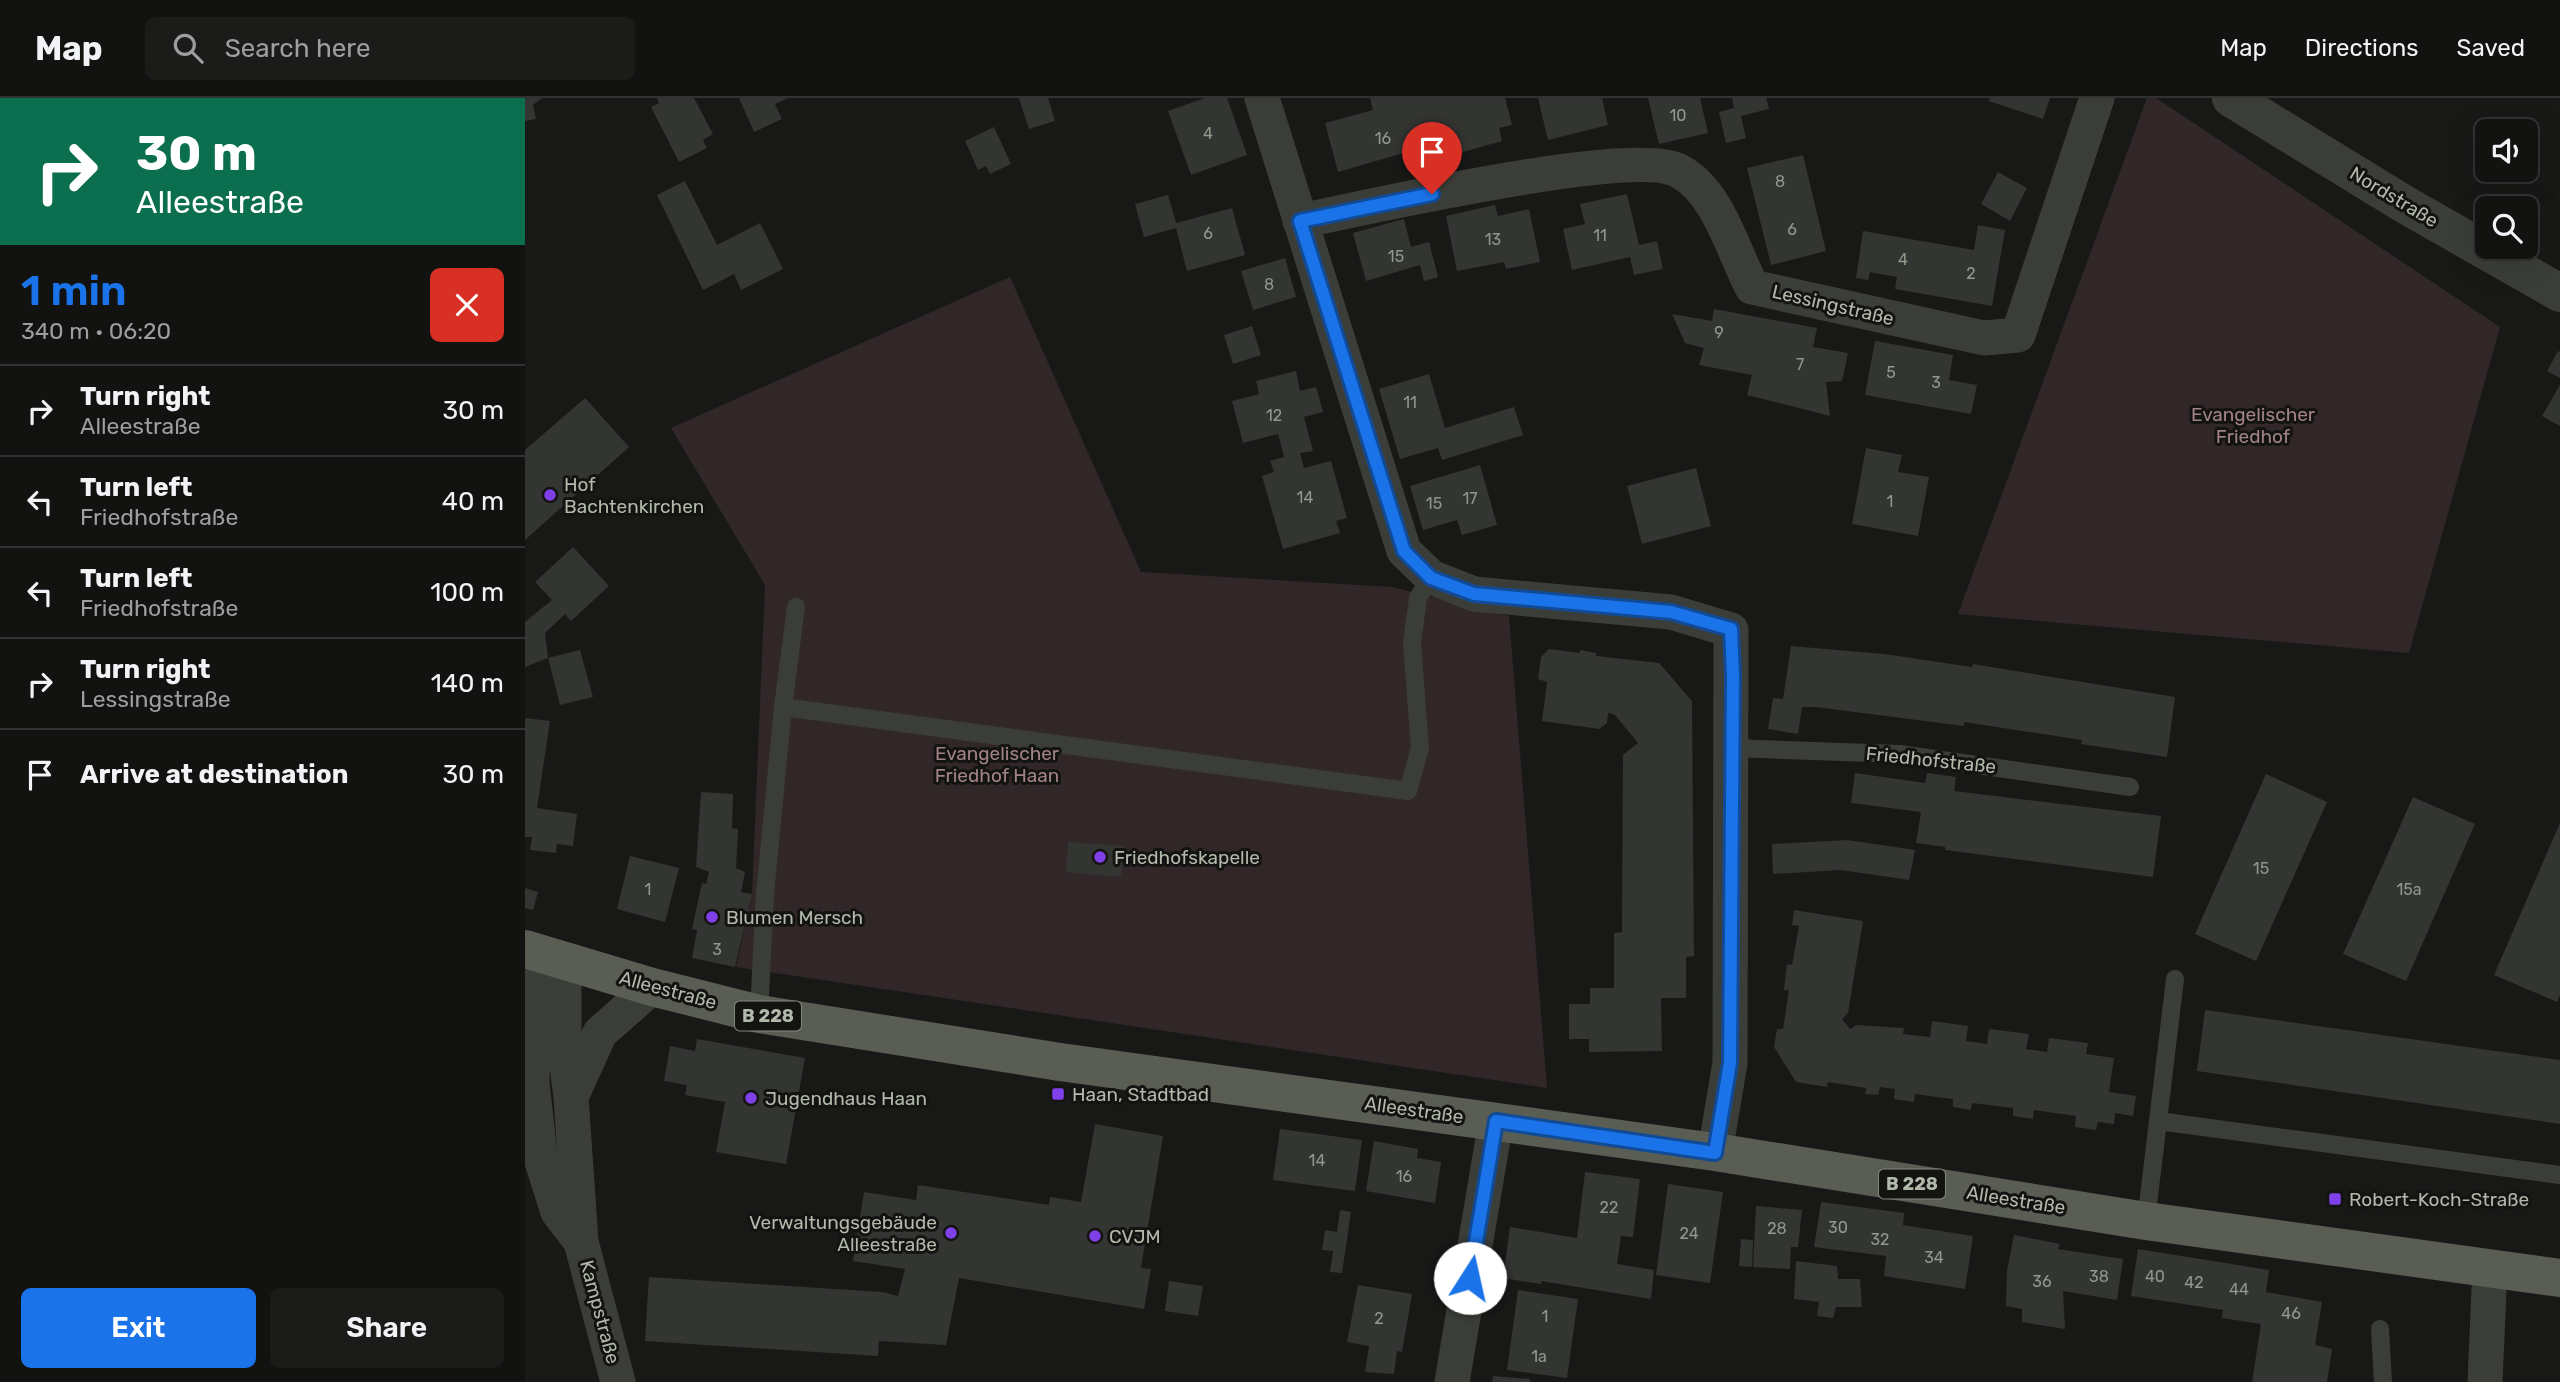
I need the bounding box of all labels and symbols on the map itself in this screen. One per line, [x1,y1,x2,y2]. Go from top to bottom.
house number: 10 [1669,106,1687,125]
pin [1402,122,1462,194]
house number: 4 [1203,124,1213,143]
house number: 16 [1375,129,1392,148]
street label: Nordstraße [2346,162,2442,232]
house number: 8 [1775,172,1785,191]
house number: 6 [1787,220,1797,239]
house number: 6 [1203,224,1213,243]
house number: 11 [1593,226,1607,245]
house number: 13 [1485,230,1501,249]
house number: 15 [1388,247,1404,266]
house number: 4 [1898,250,1908,269]
house number: 2 [1966,264,1976,283]
house number: 8 [1264,275,1274,294]
street label: Lessingstraße [1770,280,1896,330]
house number: 9 [1714,323,1724,342]
house number: 7 [1796,355,1804,374]
house number: 5 [1886,363,1896,382]
house number: 3 [1931,373,1941,392]
house number: 11 [1403,393,1417,412]
park label: Evangelischer Friedhof [2191,403,2316,448]
house number: 12 [1266,406,1282,425]
place label: Hof Bachtenkirchen [564,473,704,518]
marker: Hof Bachtenkirchen [542,487,558,503]
house number: 14 [1297,488,1313,507]
house number: 17 [1462,489,1478,508]
house number: 1 [1887,492,1893,511]
house number: 15 [1426,494,1442,513]
park label: Evangelischer Friedhof Haan [935,742,1060,787]
street label: Friedhofstraße [1865,742,1997,778]
place label: Friedhofskapelle [1114,846,1260,869]
marker: Friedhofskapelle [1092,849,1108,865]
house number: 15 [2253,859,2269,878]
house number: 1 [645,880,651,899]
house number: 15a [2396,880,2422,899]
place label: Blumen Mersch [726,906,863,929]
marker: Blumen Mersch [704,909,720,925]
house number: 3 [712,940,722,959]
street label: Alleestraße [617,966,719,1014]
road number: B 228 [735,1001,801,1030]
place label: Haan, Stadtbad [1072,1083,1209,1106]
marker: Haan, Stadtbad [1050,1086,1066,1102]
place label: Jugendhaus Haan [765,1087,927,1110]
marker: Jugendhaus Haan [743,1090,759,1106]
street label: Alleestraße [1363,1092,1465,1128]
house number: 14 [1309,1151,1325,1170]
house number: 16 [1396,1167,1413,1186]
road number: B 228 [1879,1170,1945,1198]
street label: Alleestraße [1965,1181,2067,1219]
place label: Robert-Koch-Straße [2349,1188,2529,1211]
marker: Robert-Koch-Straße [2327,1191,2343,1207]
house number: 22 [1600,1198,1618,1217]
place label: Verwaltungsgebäude Alleestraße [749,1211,937,1256]
house number: 30 [1828,1218,1848,1237]
house number: 28 [1767,1219,1787,1238]
house number: 24 [1679,1224,1699,1243]
marker: Verwaltungsgebäude Alleestraße [943,1225,959,1241]
place label: CVJM [1109,1225,1161,1248]
marker: CVJM [1087,1228,1103,1244]
house number: 32 [1870,1230,1890,1249]
position arrow [1433,1241,1507,1315]
house number: 34 [1924,1248,1944,1267]
street label: Kampstraße [575,1258,625,1366]
house number: 38 [2089,1267,2109,1286]
house number: 40 [2145,1267,2165,1286]
house number: 36 [2032,1272,2052,1291]
house number: 42 [2184,1273,2204,1292]
house number: 44 [2229,1280,2249,1299]
house number: 46 [2281,1304,2301,1323]
house number: 1 [1542,1307,1548,1326]
house number: 2 [1374,1309,1384,1328]
house number: 1a [1531,1347,1547,1366]

